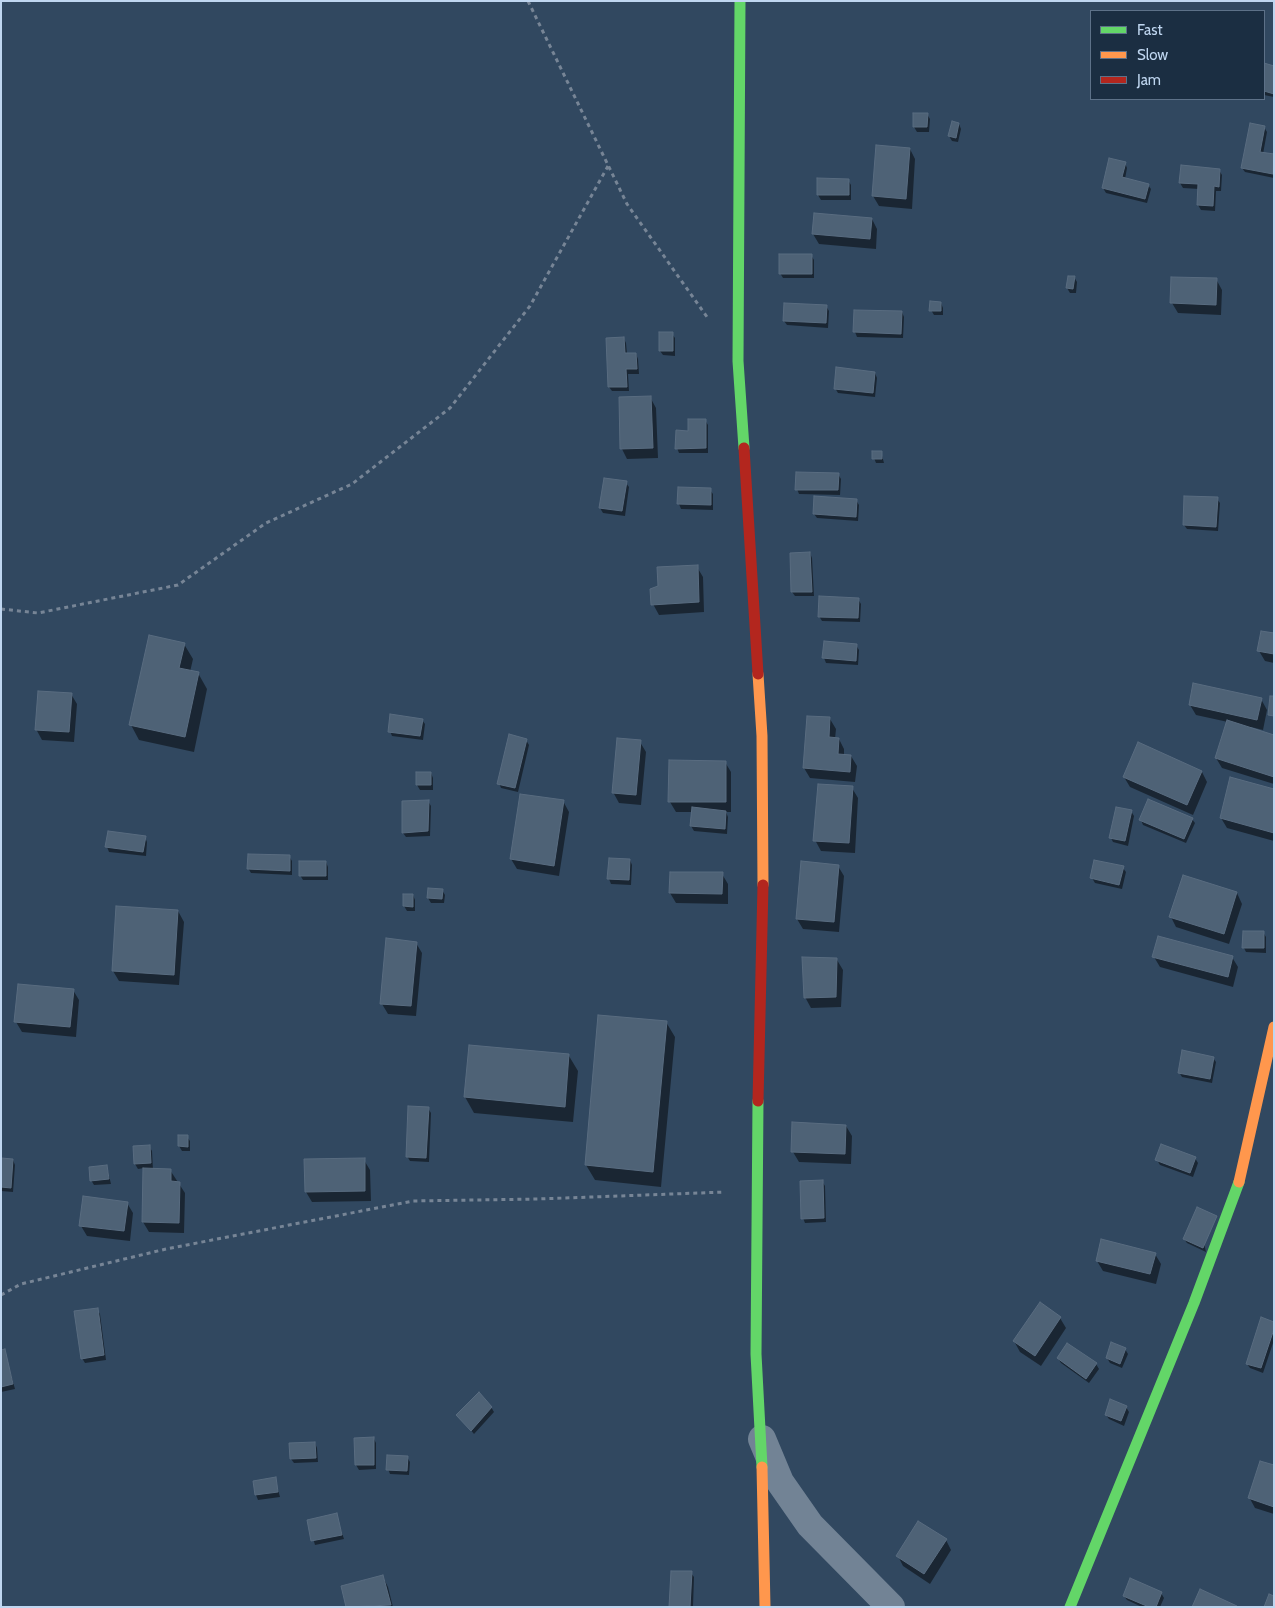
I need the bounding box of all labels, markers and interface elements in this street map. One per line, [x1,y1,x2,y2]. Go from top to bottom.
legend [1090,10,1265,100]
text: Fast [1137,21,1162,39]
text: Slow [1137,46,1168,64]
text: Jam [1137,71,1161,89]

